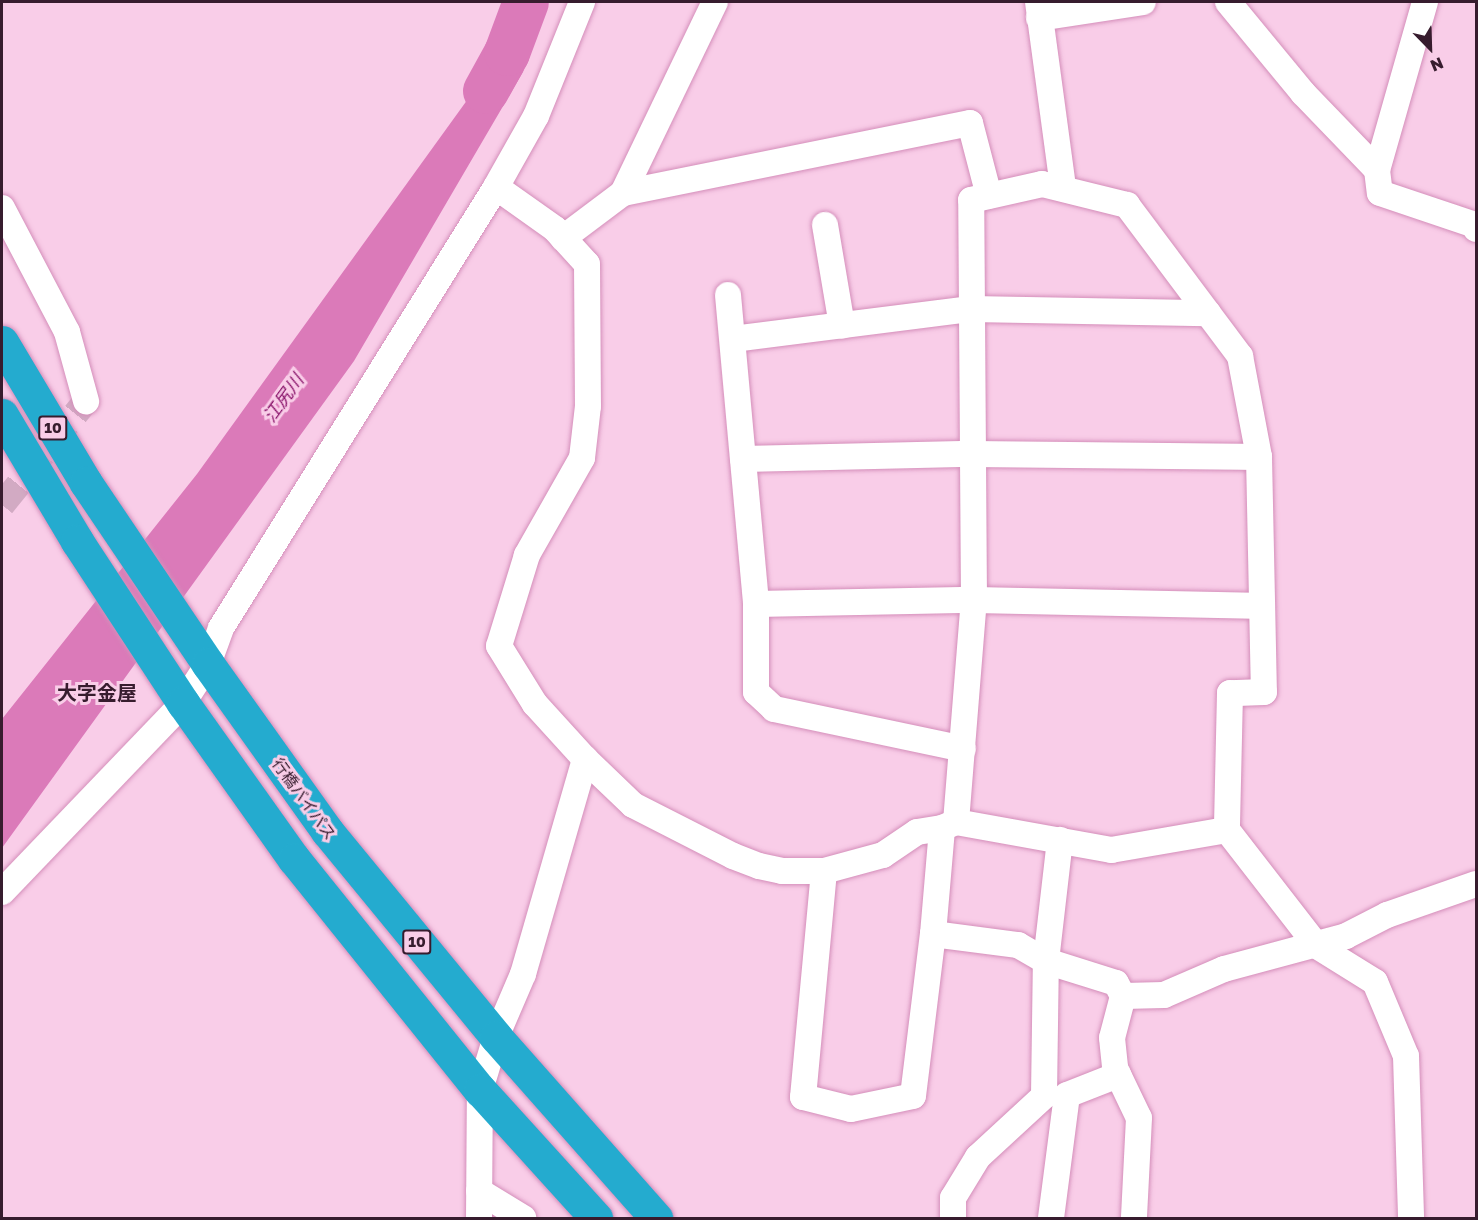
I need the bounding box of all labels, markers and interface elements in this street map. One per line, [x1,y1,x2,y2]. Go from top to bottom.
north arrow [1400,18,1460,78]
text: N [1428,53,1447,76]
water label: 江尻川 [258,370,308,426]
road number: 10 [38,416,68,440]
district label: 大字金屋 [57,680,137,704]
street label: 行橋バイパス [268,755,340,843]
road number: 10 [402,930,432,954]

